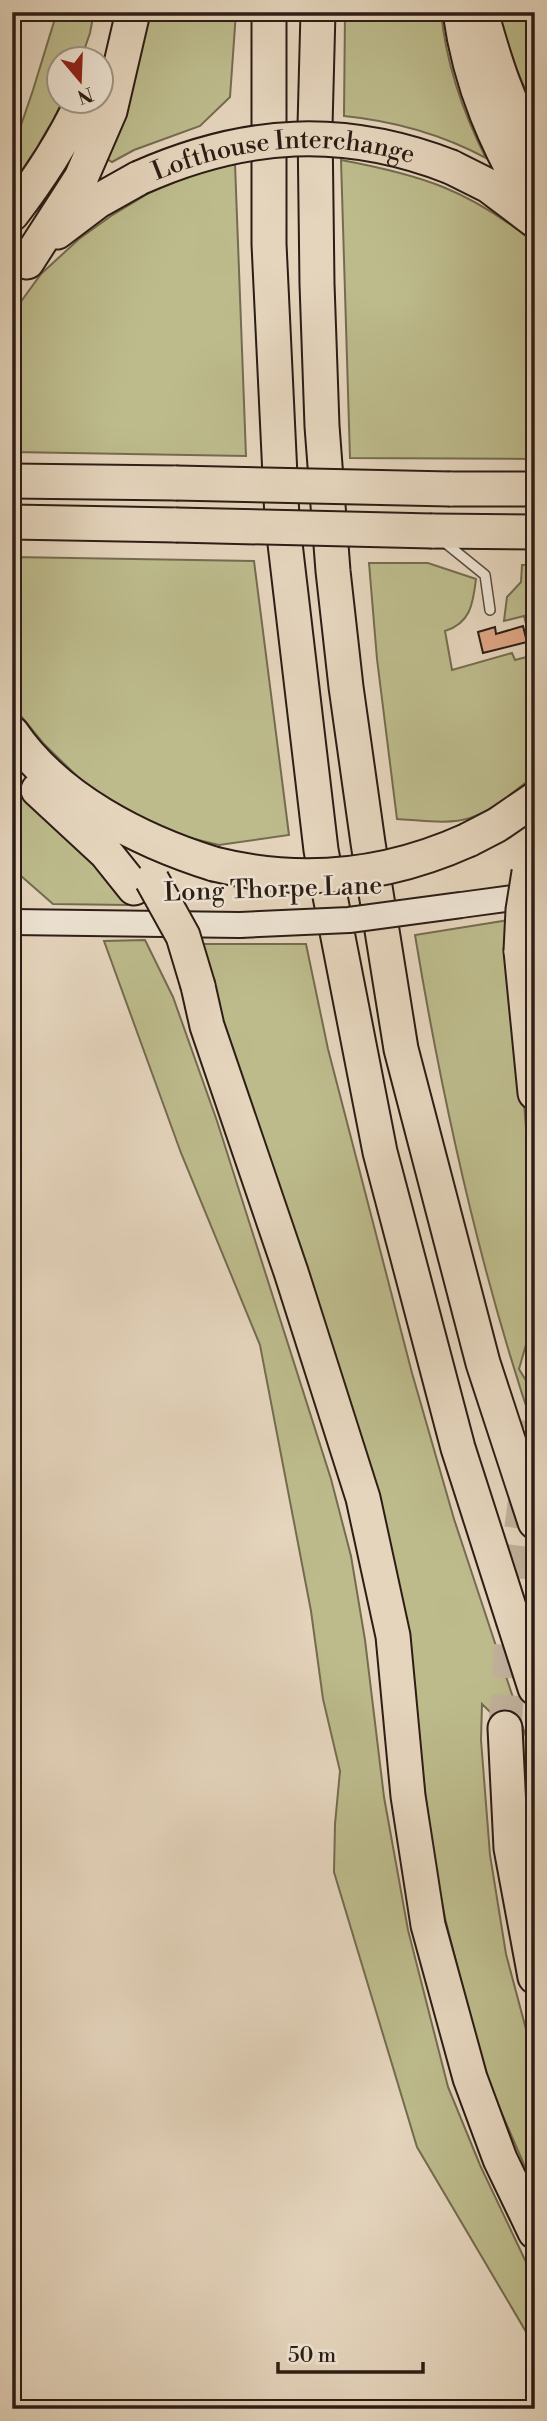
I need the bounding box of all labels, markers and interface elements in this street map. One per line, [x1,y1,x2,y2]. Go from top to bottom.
north arrow [46,46,116,116]
text: N [74,81,96,109]
street label: Lofthouse Interchange [147,124,419,188]
street label: Long Thorpe Lane [163,869,383,909]
scale bar [278,2330,423,2374]
text: 50 m [288,2343,336,2369]

